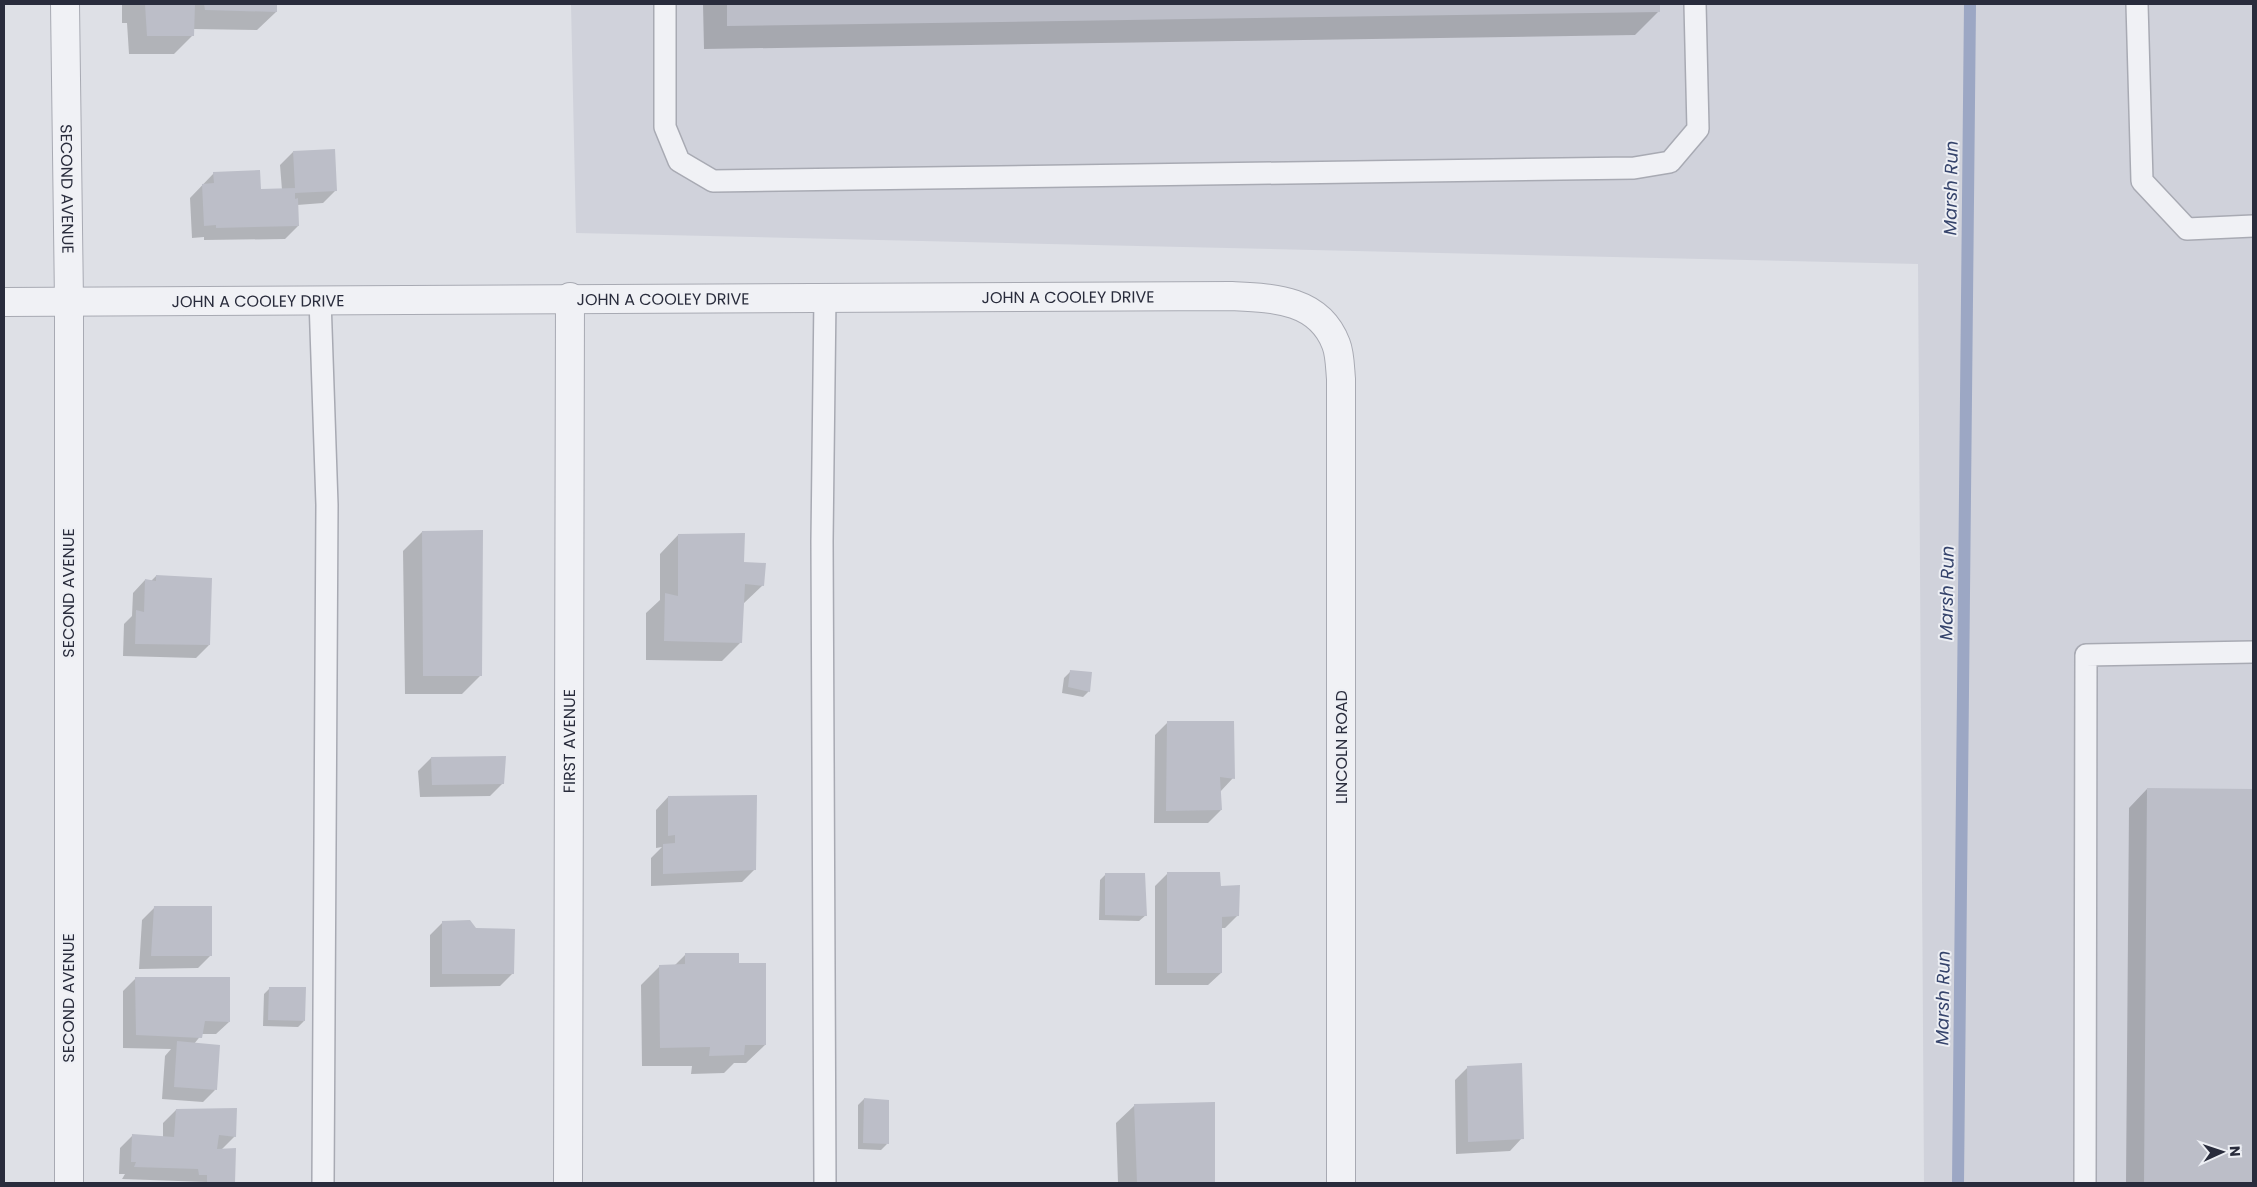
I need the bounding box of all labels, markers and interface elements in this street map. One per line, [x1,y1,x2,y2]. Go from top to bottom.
street label: SECOND AVENUE [55,124,79,254]
water label: Marsh Run [1937,140,1964,236]
street label: JOHN A COOLEY DRIVE [981,285,1155,309]
street label: JOHN A COOLEY DRIVE [576,287,750,311]
street label: JOHN A COOLEY DRIVE [171,289,345,313]
street label: SECOND AVENUE [57,528,80,658]
water label: Marsh Run [1933,545,1960,641]
street label: FIRST AVENUE [558,689,581,793]
street label: LINCOLN ROAD [1330,690,1353,804]
street label: SECOND AVENUE [57,933,80,1063]
water label: Marsh Run [1929,950,1956,1046]
north arrow [2197,1127,2247,1177]
text: N [2225,1146,2245,1157]

